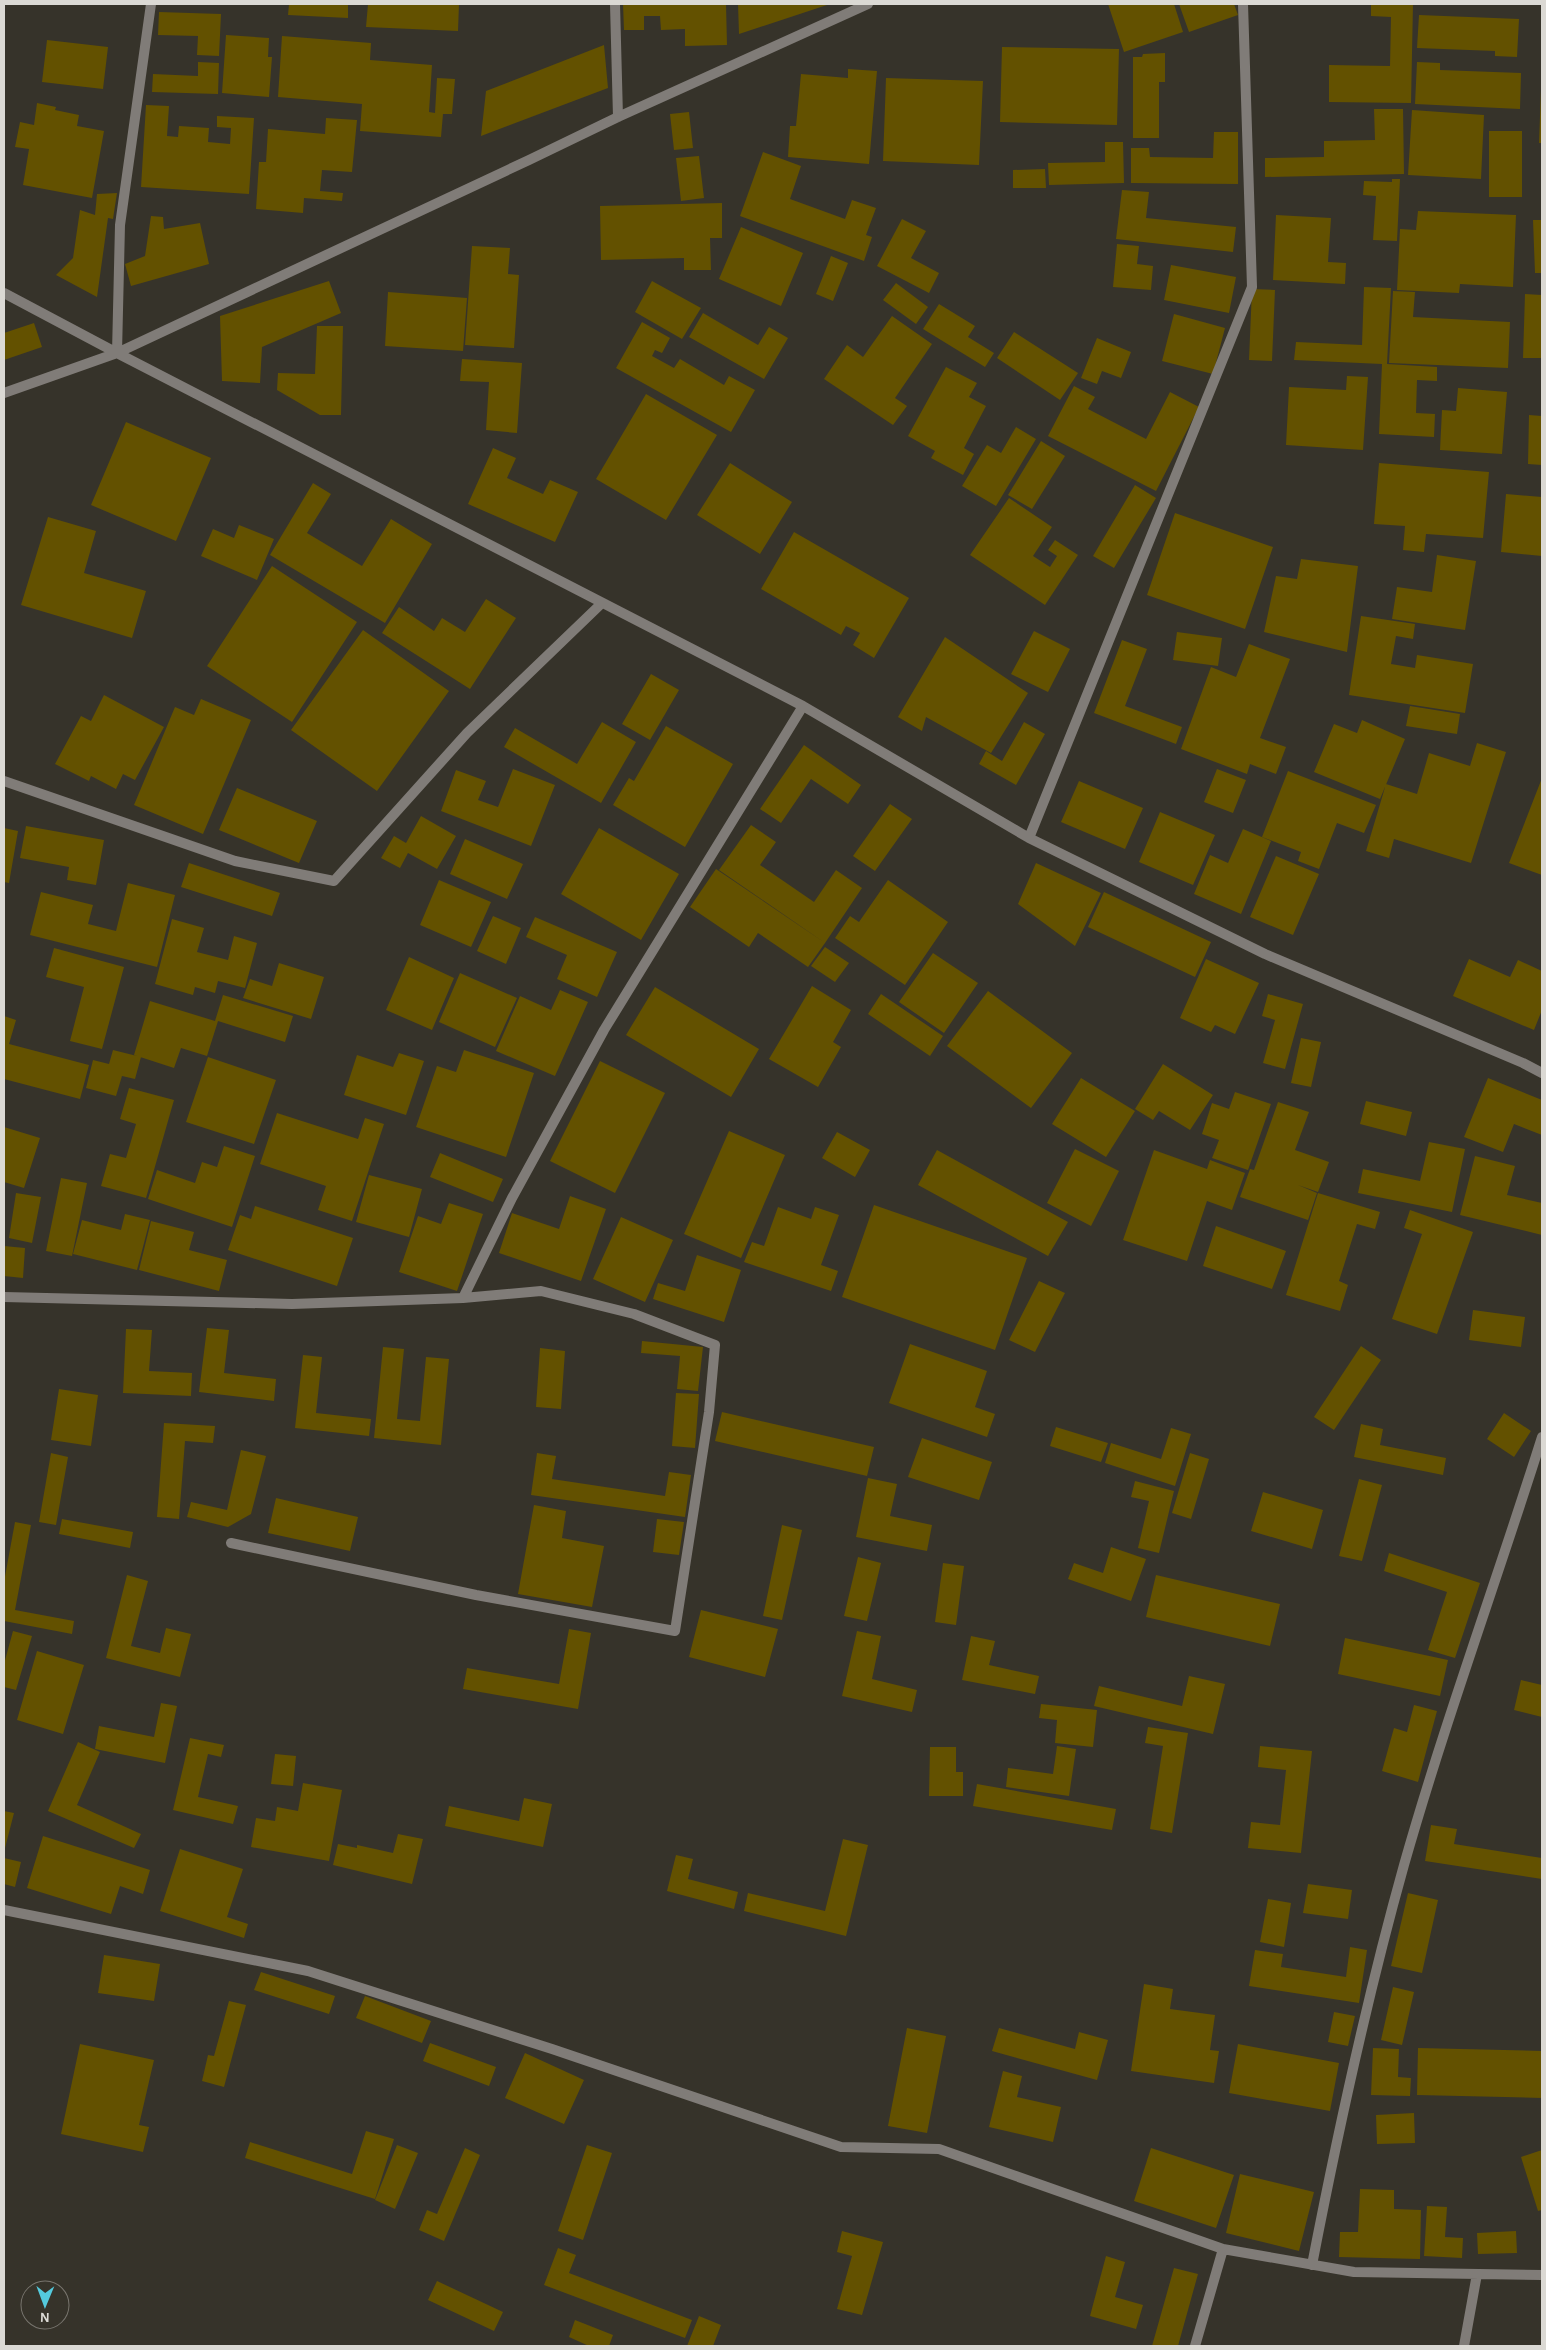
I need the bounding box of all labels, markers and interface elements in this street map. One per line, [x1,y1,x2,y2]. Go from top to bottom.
north arrow [20,2280,70,2330]
text: N [40,2310,50,2324]

